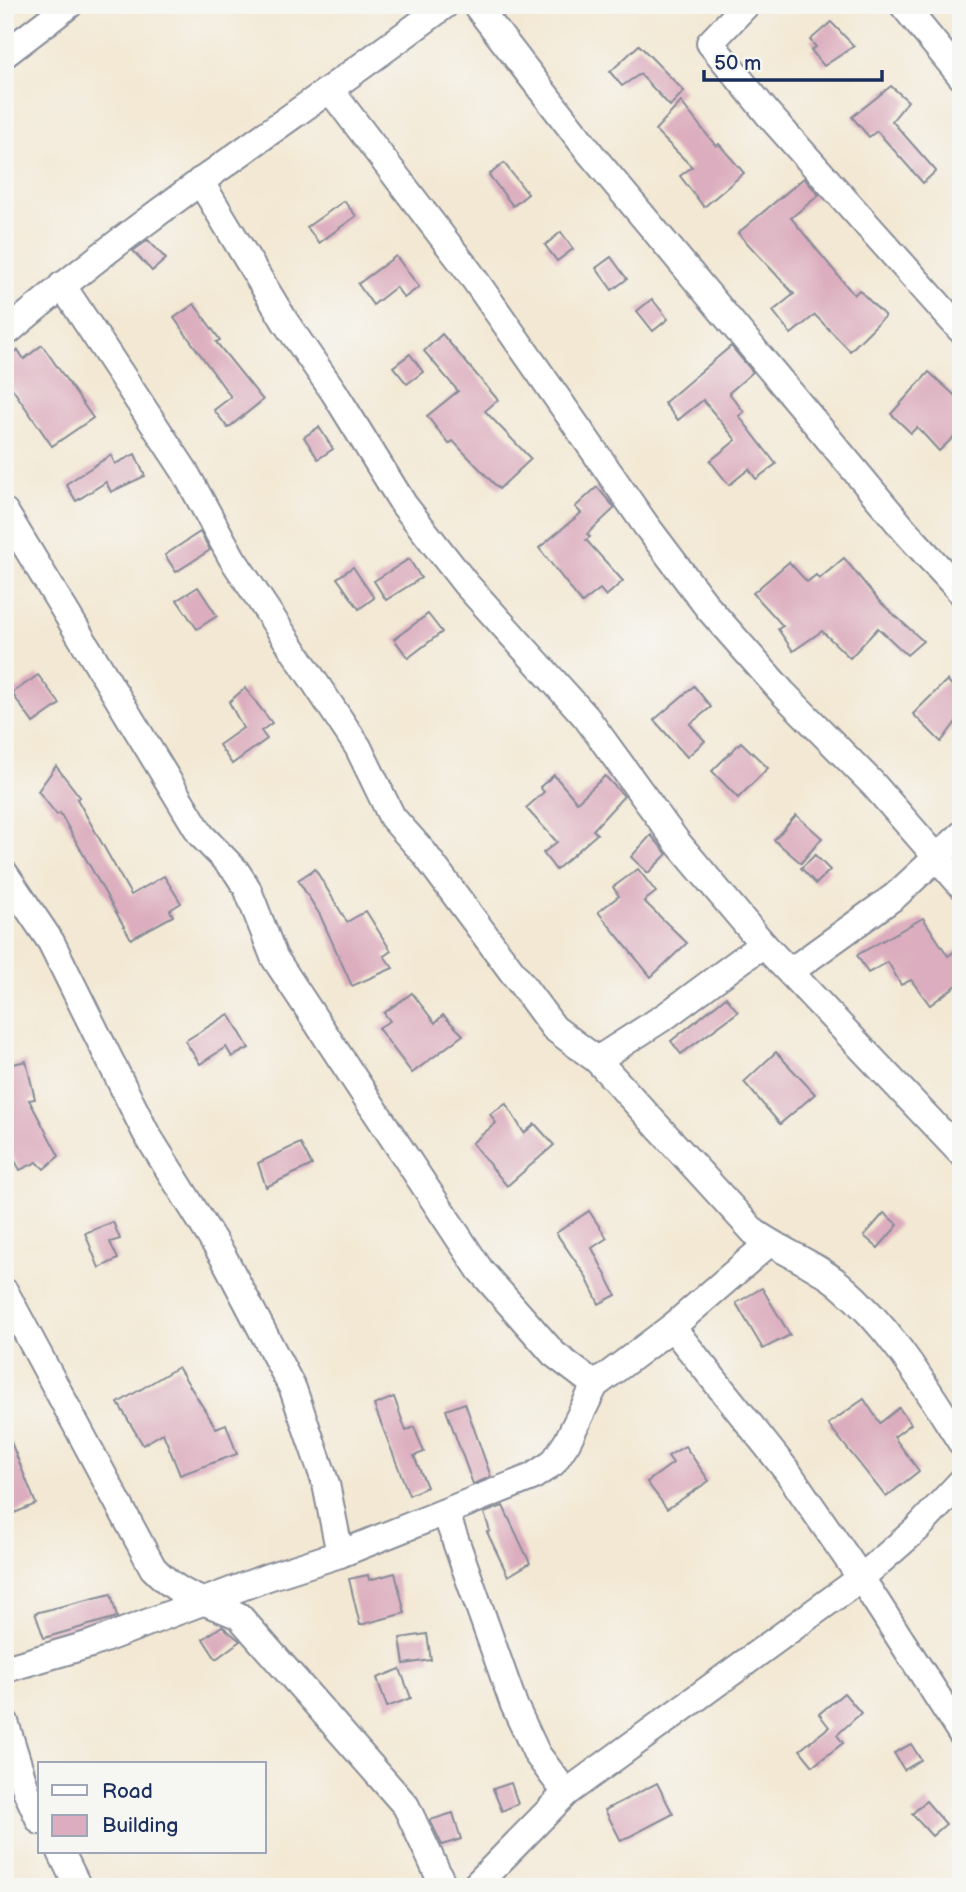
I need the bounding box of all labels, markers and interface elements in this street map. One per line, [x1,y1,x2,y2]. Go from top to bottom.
scale bar [704,38,882,82]
text: 50 m [714,51,761,76]
legend [38,1762,266,1854]
text: Road [102,1779,153,1804]
text: Building [102,1813,178,1838]

